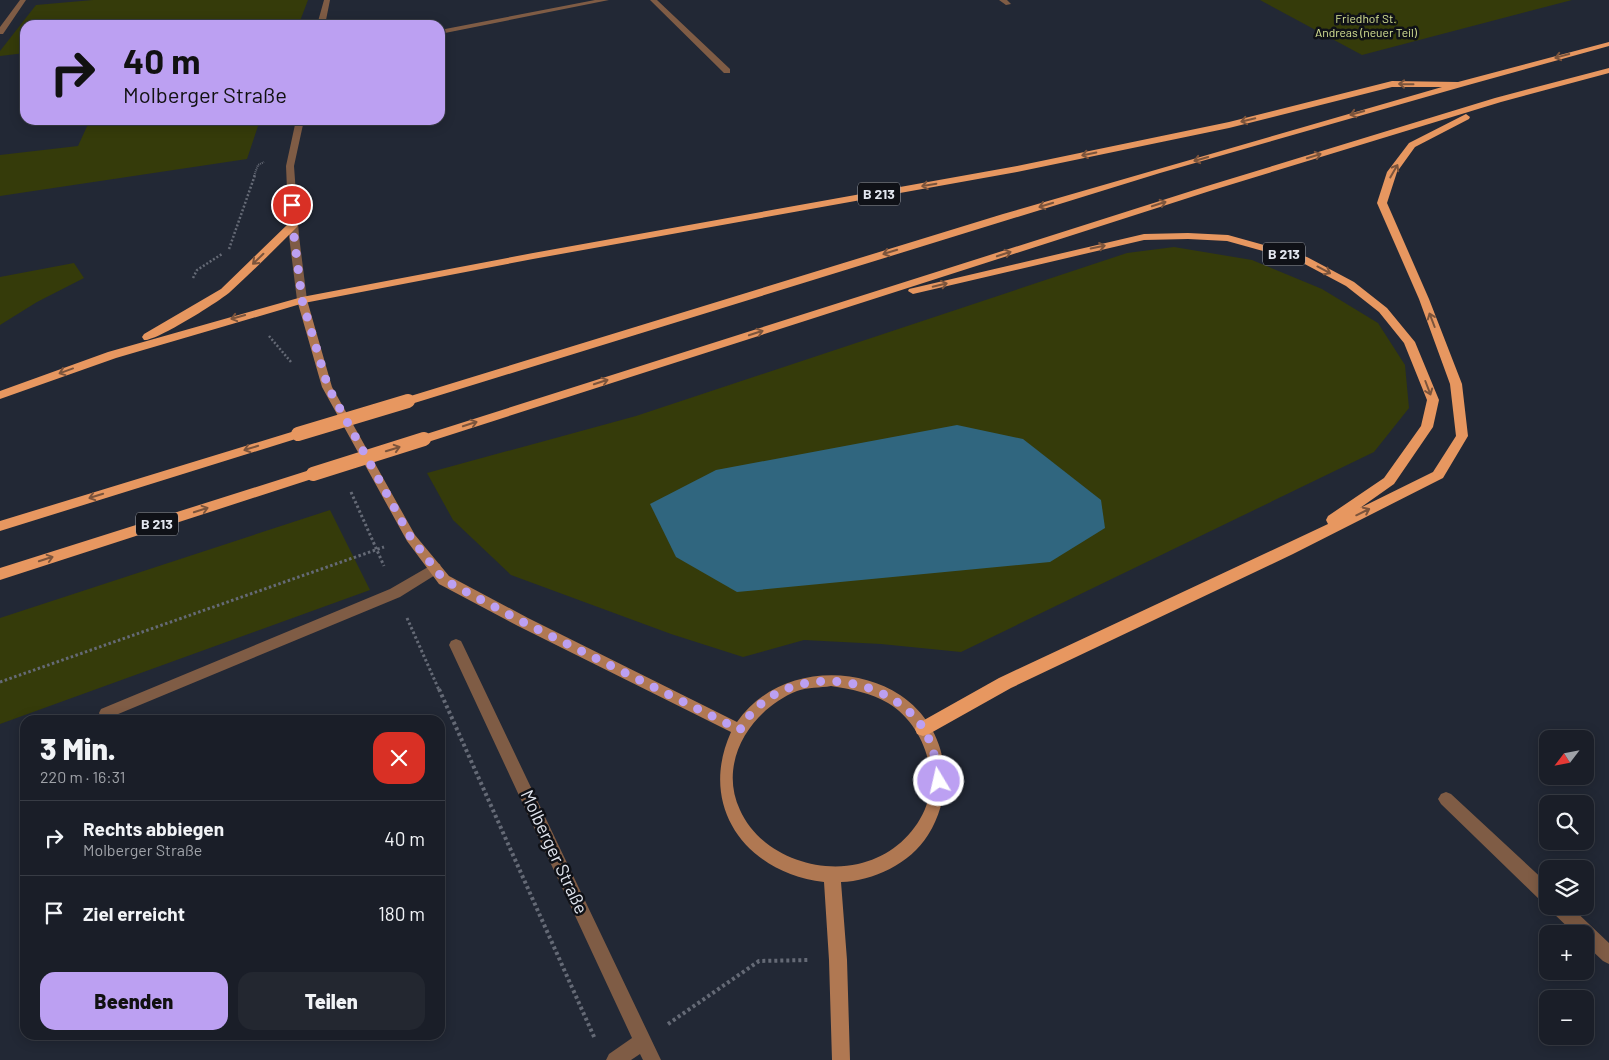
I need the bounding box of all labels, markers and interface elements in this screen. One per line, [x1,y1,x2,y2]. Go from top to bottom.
park label: Friedhof St. Andreas (neuer Teil) [1315,11,1418,39]
text: 40 m [123,39,200,81]
icon: right [40,40,105,105]
one-way arrow [1554,52,1570,61]
one-way arrow [1398,79,1414,89]
text: Molberger Straße [123,81,287,107]
one-way arrow [1350,108,1366,118]
one-way arrow [1240,116,1256,125]
one-way arrow [1081,150,1097,159]
one-way arrow [1306,151,1322,161]
one-way arrow [1194,154,1210,164]
one-way arrow [1390,164,1400,178]
one-way arrow [922,180,938,190]
road number: B 213 [858,182,900,205]
pin [271,184,313,226]
icon: arrive [278,191,306,219]
one-way arrow [1151,199,1166,208]
one-way arrow [1038,200,1054,210]
one-way arrow [1090,242,1106,251]
road number: B 213 [1263,242,1305,266]
one-way arrow [883,248,899,258]
one-way arrow [996,248,1012,258]
one-way arrow [251,253,264,265]
one-way arrow [1316,265,1331,275]
one-way arrow [932,280,948,289]
one-way arrow [231,313,247,323]
one-way arrow [1427,313,1436,328]
one-way arrow [747,328,763,337]
one-way arrow [59,367,74,376]
one-way arrow [593,377,609,387]
one-way arrow [1424,380,1433,395]
one-way arrow [462,419,478,429]
one-way arrow [385,443,401,453]
one-way arrow [244,444,260,454]
one-way arrow [88,492,104,502]
one-way arrow [193,504,209,514]
one-way arrow [1355,507,1370,517]
road number: B 213 [136,512,178,536]
one-way arrow [38,554,54,563]
text: 3 Min. [40,730,116,766]
north arrow [1539,730,1594,785]
map controls [1539,730,1594,1045]
button: close [373,732,425,784]
position arrow [912,754,964,806]
text: 220 m · 16:31 [40,767,125,786]
street label: Molberger Straße [517,786,593,917]
button: search [1539,795,1594,850]
text: Rechts abbiegen [83,817,224,840]
icon: right [40,824,68,852]
text: 40 m [384,827,425,850]
text: Molberger Straße [83,840,202,859]
button: layers [1539,860,1594,915]
icon: arrive [40,899,68,927]
text: Ziel erreicht [83,902,185,925]
text: 180 m [378,902,425,925]
button: + [1539,925,1594,980]
button: Beenden [40,972,228,1030]
button: Teilen [238,972,425,1030]
button: − [1539,990,1594,1045]

